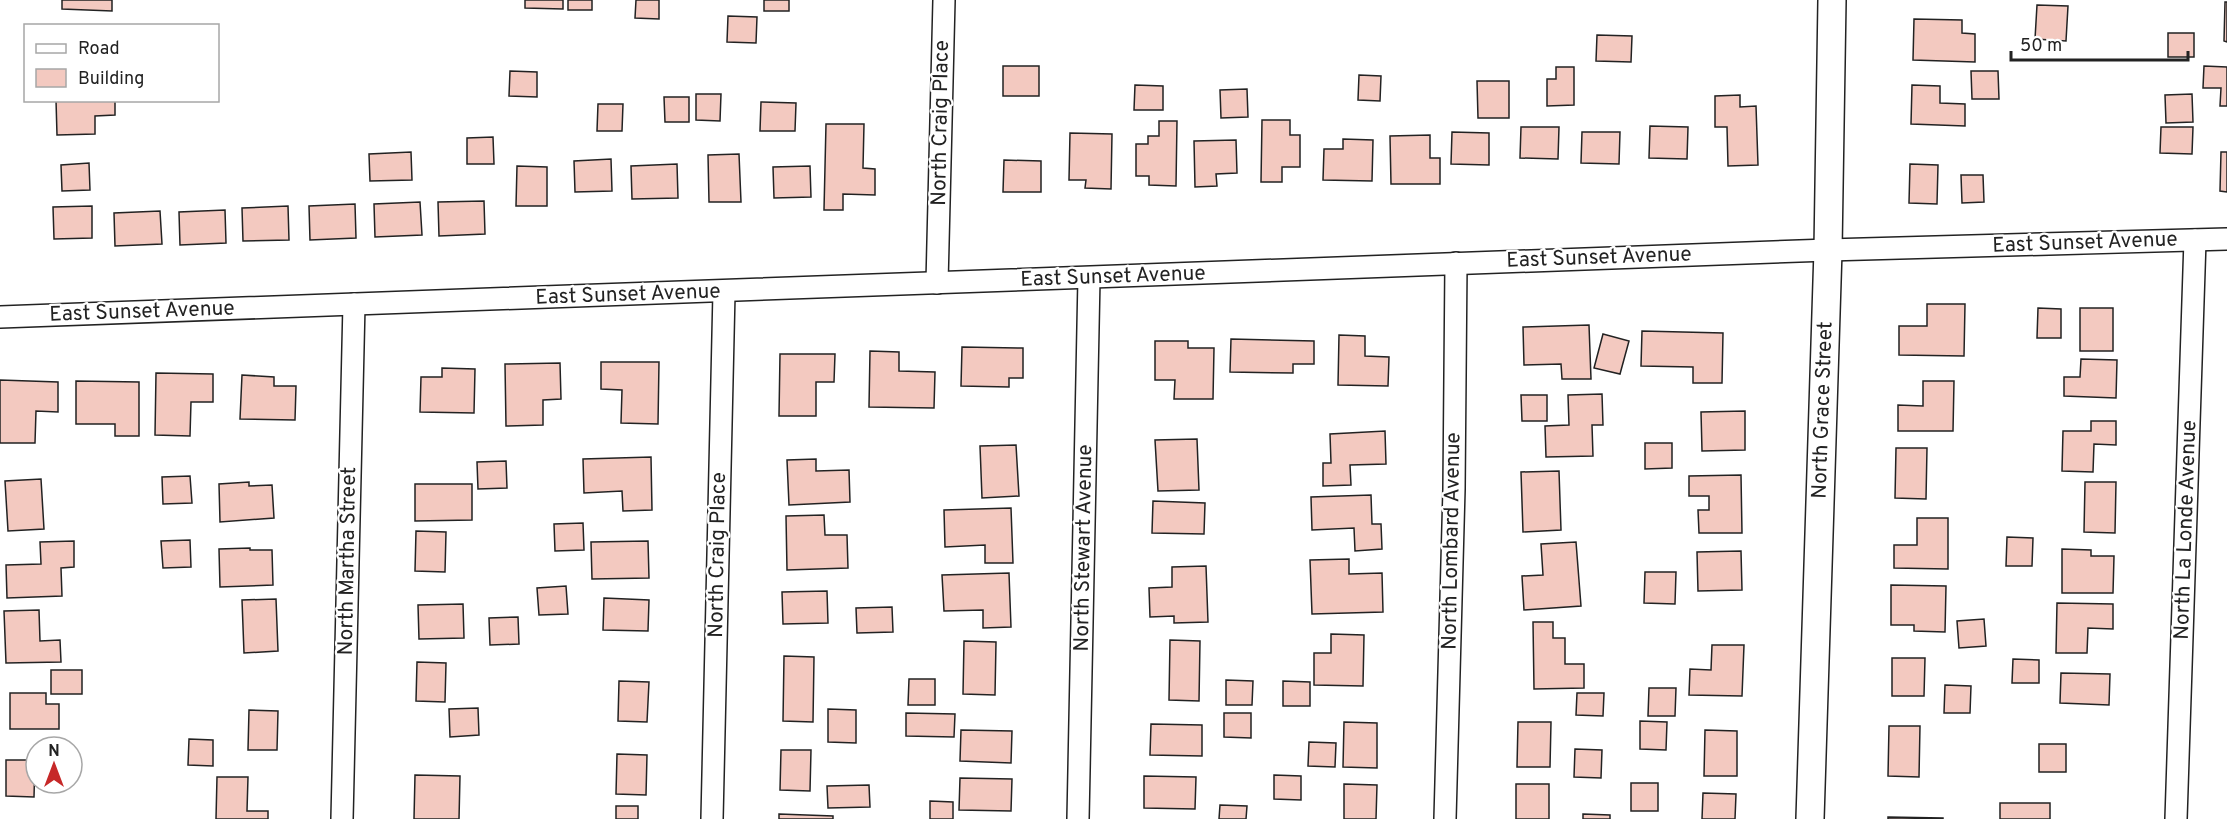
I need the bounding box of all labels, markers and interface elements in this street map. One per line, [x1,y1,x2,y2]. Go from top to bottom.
legend [24,24,219,102]
scale bar [2011,24,2188,62]
text: 50 m [2020,35,2062,58]
text: Road [78,38,120,61]
street label: North Craig Place [926,40,956,206]
text: Building [78,68,144,91]
street label: East Sunset Avenue [1992,226,2178,260]
street label: East Sunset Avenue [1506,241,1692,275]
street label: East Sunset Avenue [1020,260,1206,294]
street label: East Sunset Avenue [535,278,721,312]
street label: East Sunset Avenue [49,295,235,329]
street label: North Grace Street [1806,321,1840,499]
street label: North La Londe Avenue [2169,420,2203,640]
street label: North Lombard Avenue [1437,432,1467,650]
street label: North Stewart Avenue [1069,444,1099,652]
street label: North Martha Street [333,466,363,656]
street label: North Craig Place [703,472,733,638]
north arrow [24,735,84,795]
text: N [48,742,60,762]

